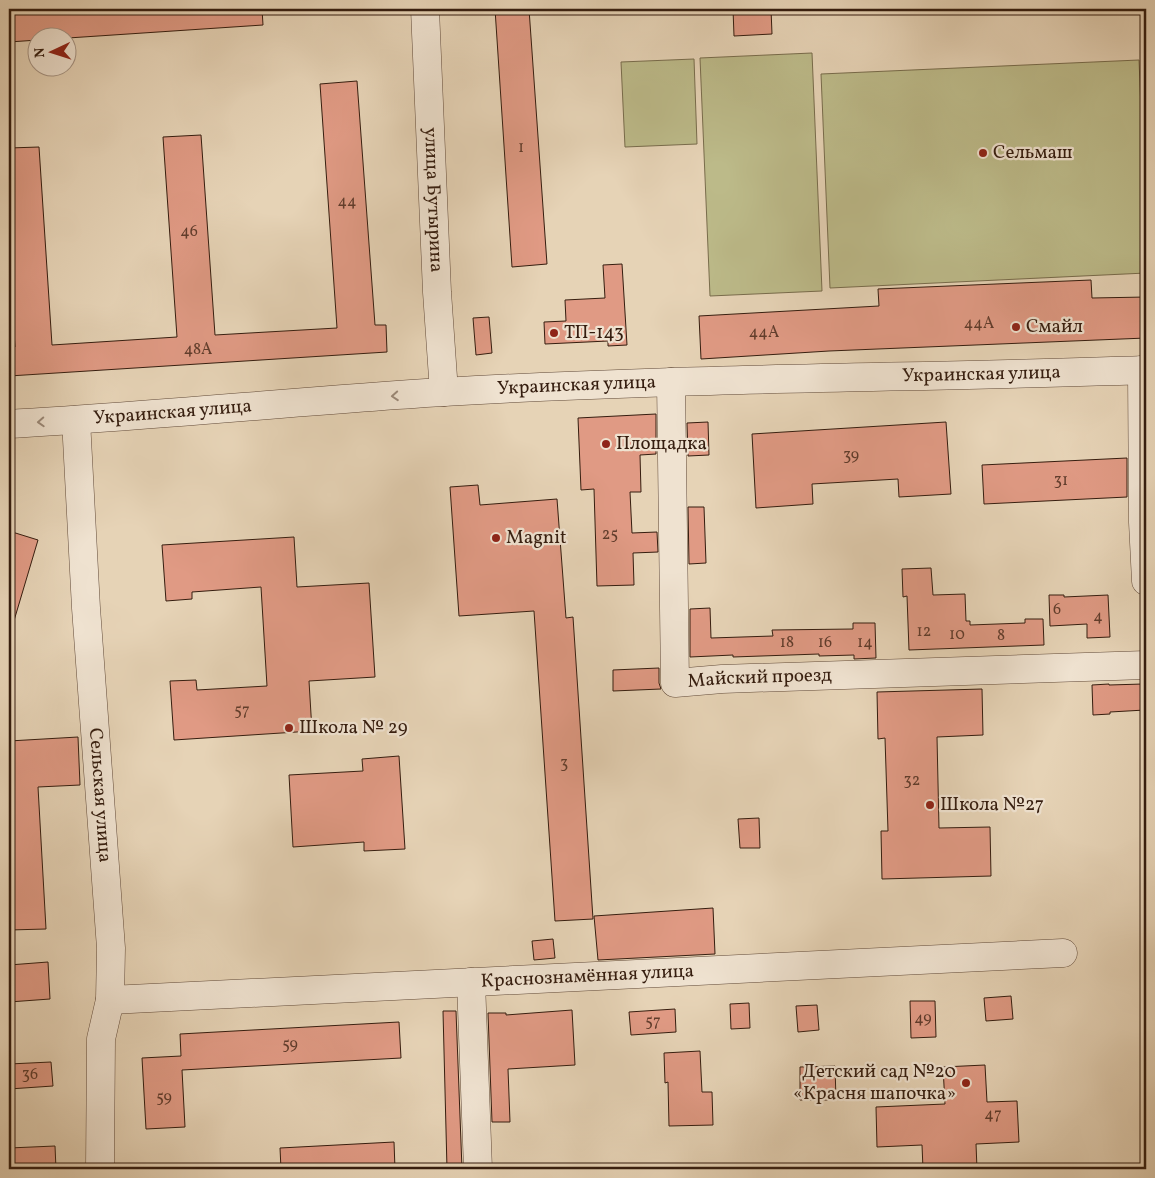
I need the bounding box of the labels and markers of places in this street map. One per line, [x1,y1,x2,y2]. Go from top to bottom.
place label: Сельмаш [993,140,1073,166]
marker: Сельмаш [977,147,989,159]
place label: Смайл [1026,314,1083,340]
place label: ТП-143 [564,320,624,346]
marker: Смайл [1010,321,1022,333]
marker: ТП-143 [548,327,560,339]
place label: Площадка [616,431,707,457]
marker: Площадка [600,438,612,450]
place label: Magnit [506,525,567,551]
marker: Magnit [490,532,502,544]
place label: Школа № 29 [299,715,408,741]
marker: Школа № 29 [283,722,295,734]
place label: Школа №27 [940,792,1044,818]
marker: Школа №27 [924,799,936,811]
place label: Детский сад №20 «Красня шапочка» [793,1059,956,1107]
marker: Детский сад №20 «Красня шапочка» [960,1077,972,1089]

